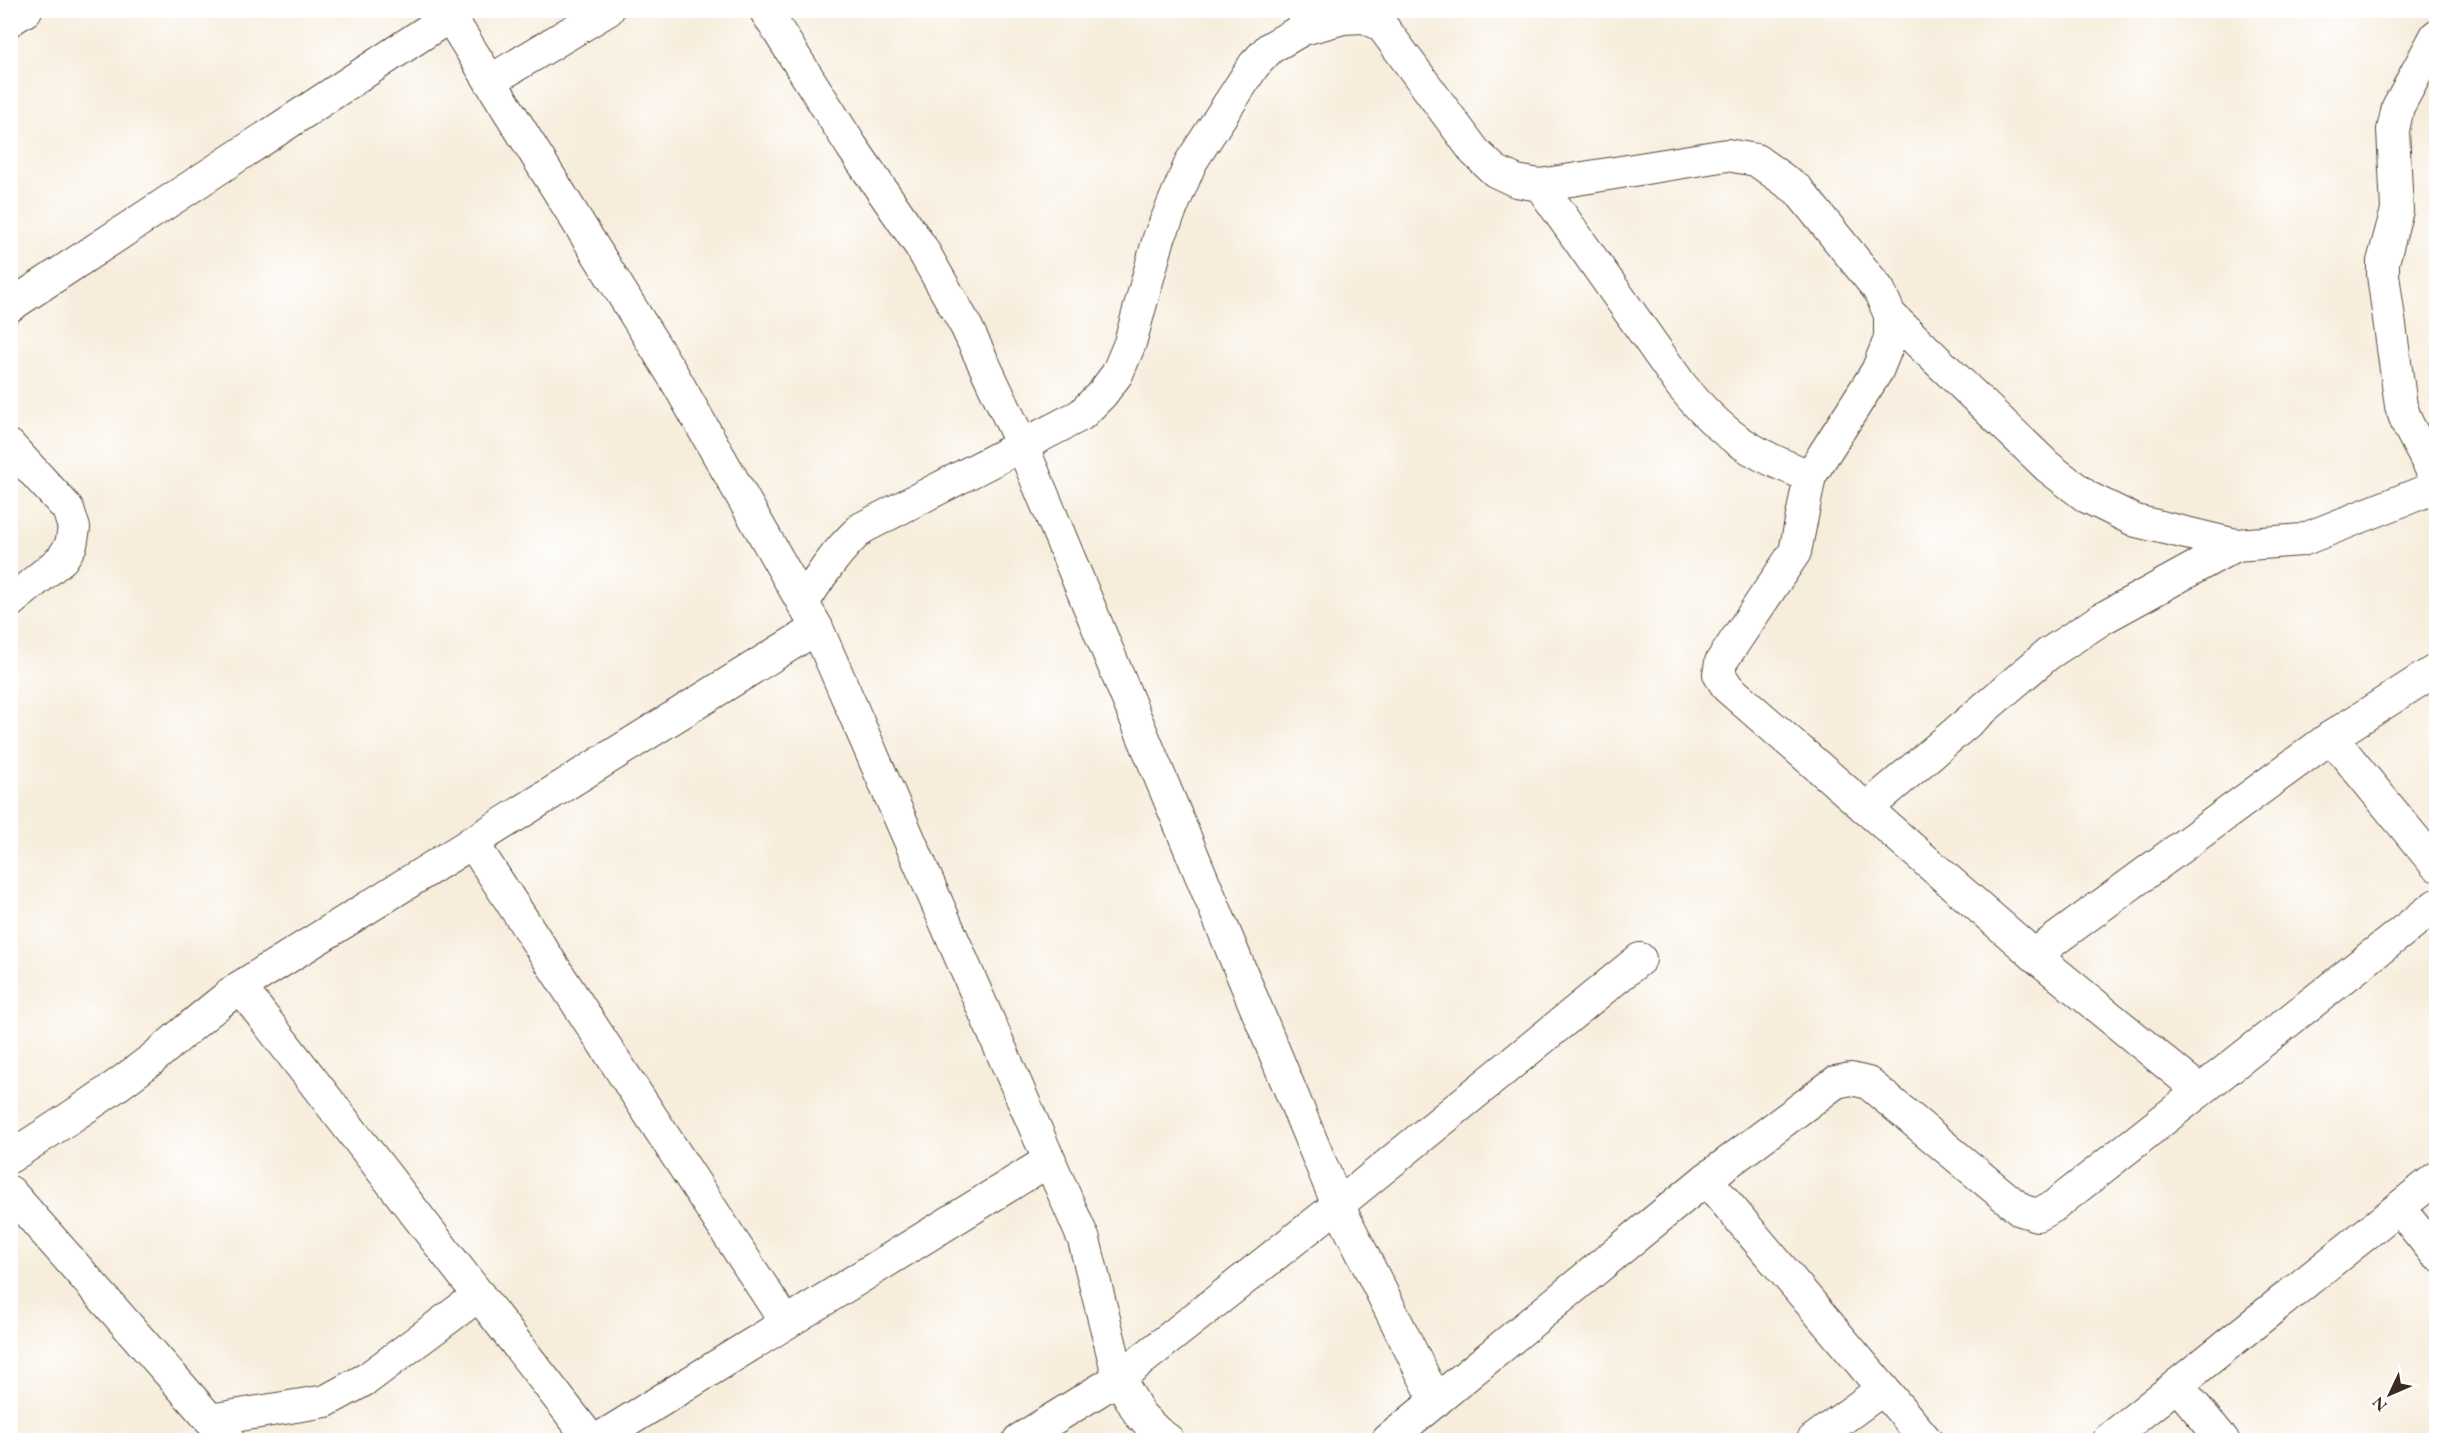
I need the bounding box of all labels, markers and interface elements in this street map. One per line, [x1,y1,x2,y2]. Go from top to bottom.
north arrow [2360,1364,2420,1424]
text: N [2367,1392,2392,1416]

